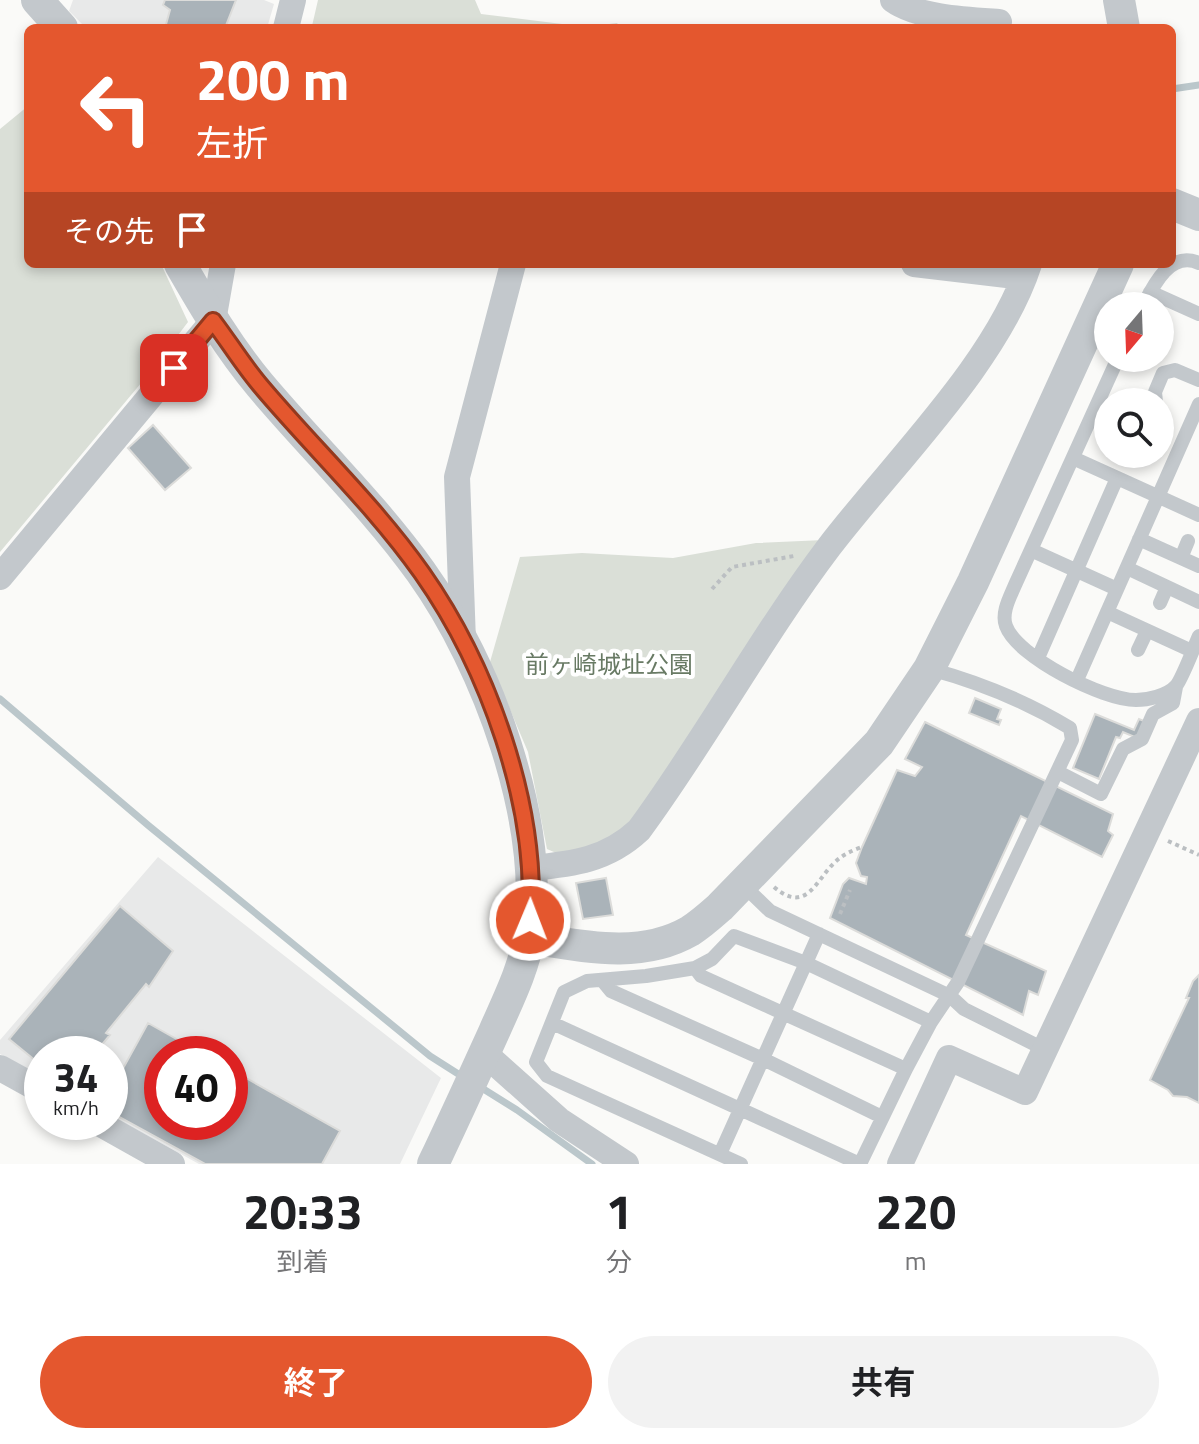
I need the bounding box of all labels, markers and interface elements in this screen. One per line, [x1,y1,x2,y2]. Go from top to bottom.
text: 200 m [196,37,349,122]
icon: left [64,56,168,160]
text: 左折 [196,115,268,170]
text: その先 [64,208,154,254]
icon: arrive [170,208,214,252]
north arrow [1094,292,1174,372]
map controls [1094,292,1174,468]
pin [140,334,208,402]
icon: arrive [152,346,196,390]
button: search [1094,388,1174,468]
park label: 前ヶ崎城址公園 [525,646,693,682]
position arrow [488,878,572,962]
speed limit sign: 40 [144,1036,248,1140]
text: 34 [54,1047,98,1108]
text: km/h [53,1092,99,1123]
text: 20:33 [243,1175,363,1248]
text: 1 [606,1175,633,1248]
text: 220 [875,1175,956,1248]
text: m [905,1241,927,1280]
text: 到着 [277,1242,329,1281]
text: 分 [606,1242,632,1281]
button: 終了 [40,1336,592,1428]
button: 共有 [608,1336,1159,1428]

